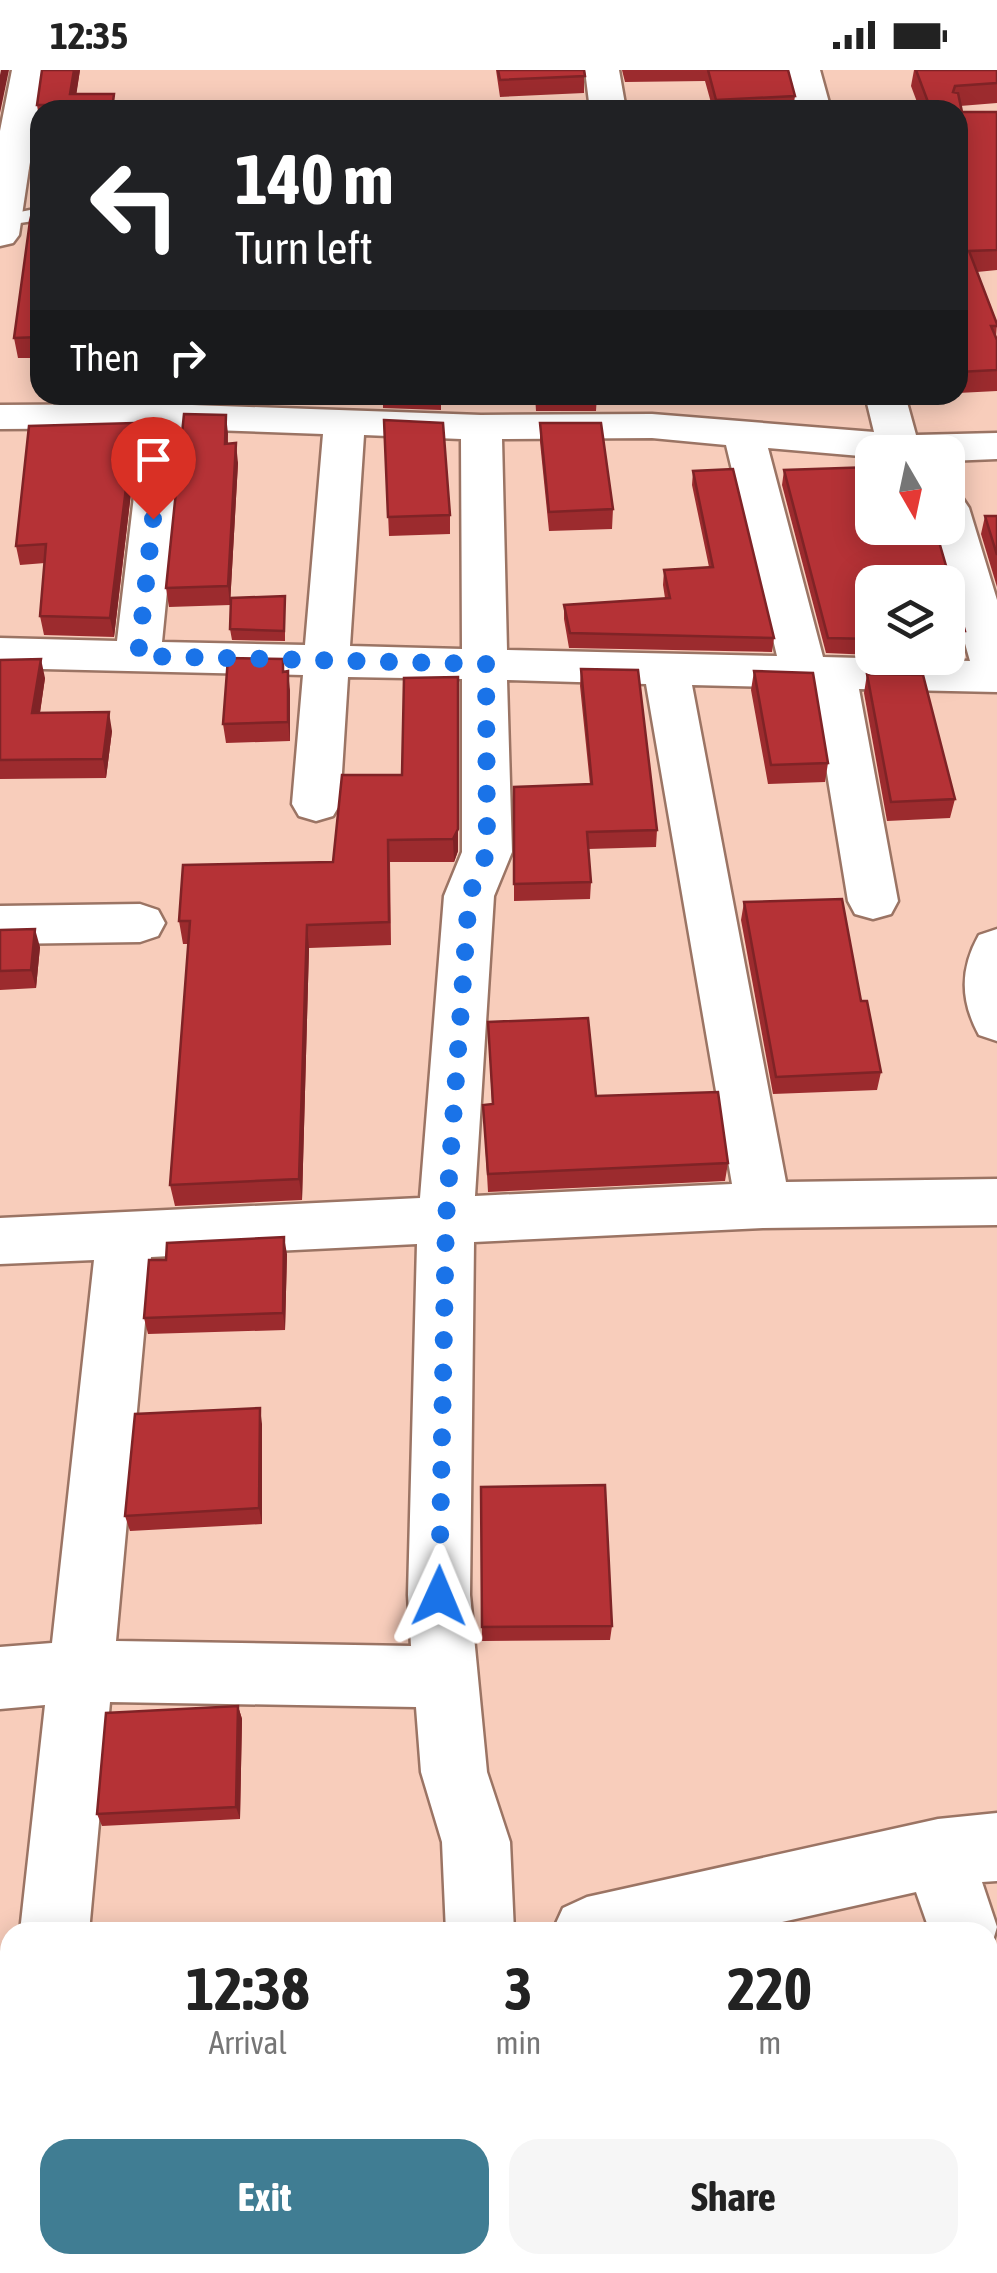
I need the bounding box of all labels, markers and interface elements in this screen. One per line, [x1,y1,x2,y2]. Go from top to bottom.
text: 12:35 [50,14,128,57]
text: 140 m [235,139,394,219]
icon: left [70,140,200,270]
text: Turn left [235,222,373,274]
icon: right [160,330,215,385]
text: Then [70,336,140,379]
pin [111,417,196,520]
icon: arrive [126,432,181,487]
north arrow [855,435,965,545]
map controls [855,435,965,675]
button: layers [855,565,965,675]
position arrow [387,1544,491,1648]
text: 12:38 [186,1954,309,2023]
text: 3 [504,1954,533,2023]
text: 220 [727,1954,812,2023]
text: Arrival [209,2024,287,2061]
text: min [495,2024,541,2061]
text: m [758,2024,781,2061]
button: Exit [40,2139,489,2254]
button: Share [509,2139,958,2254]

